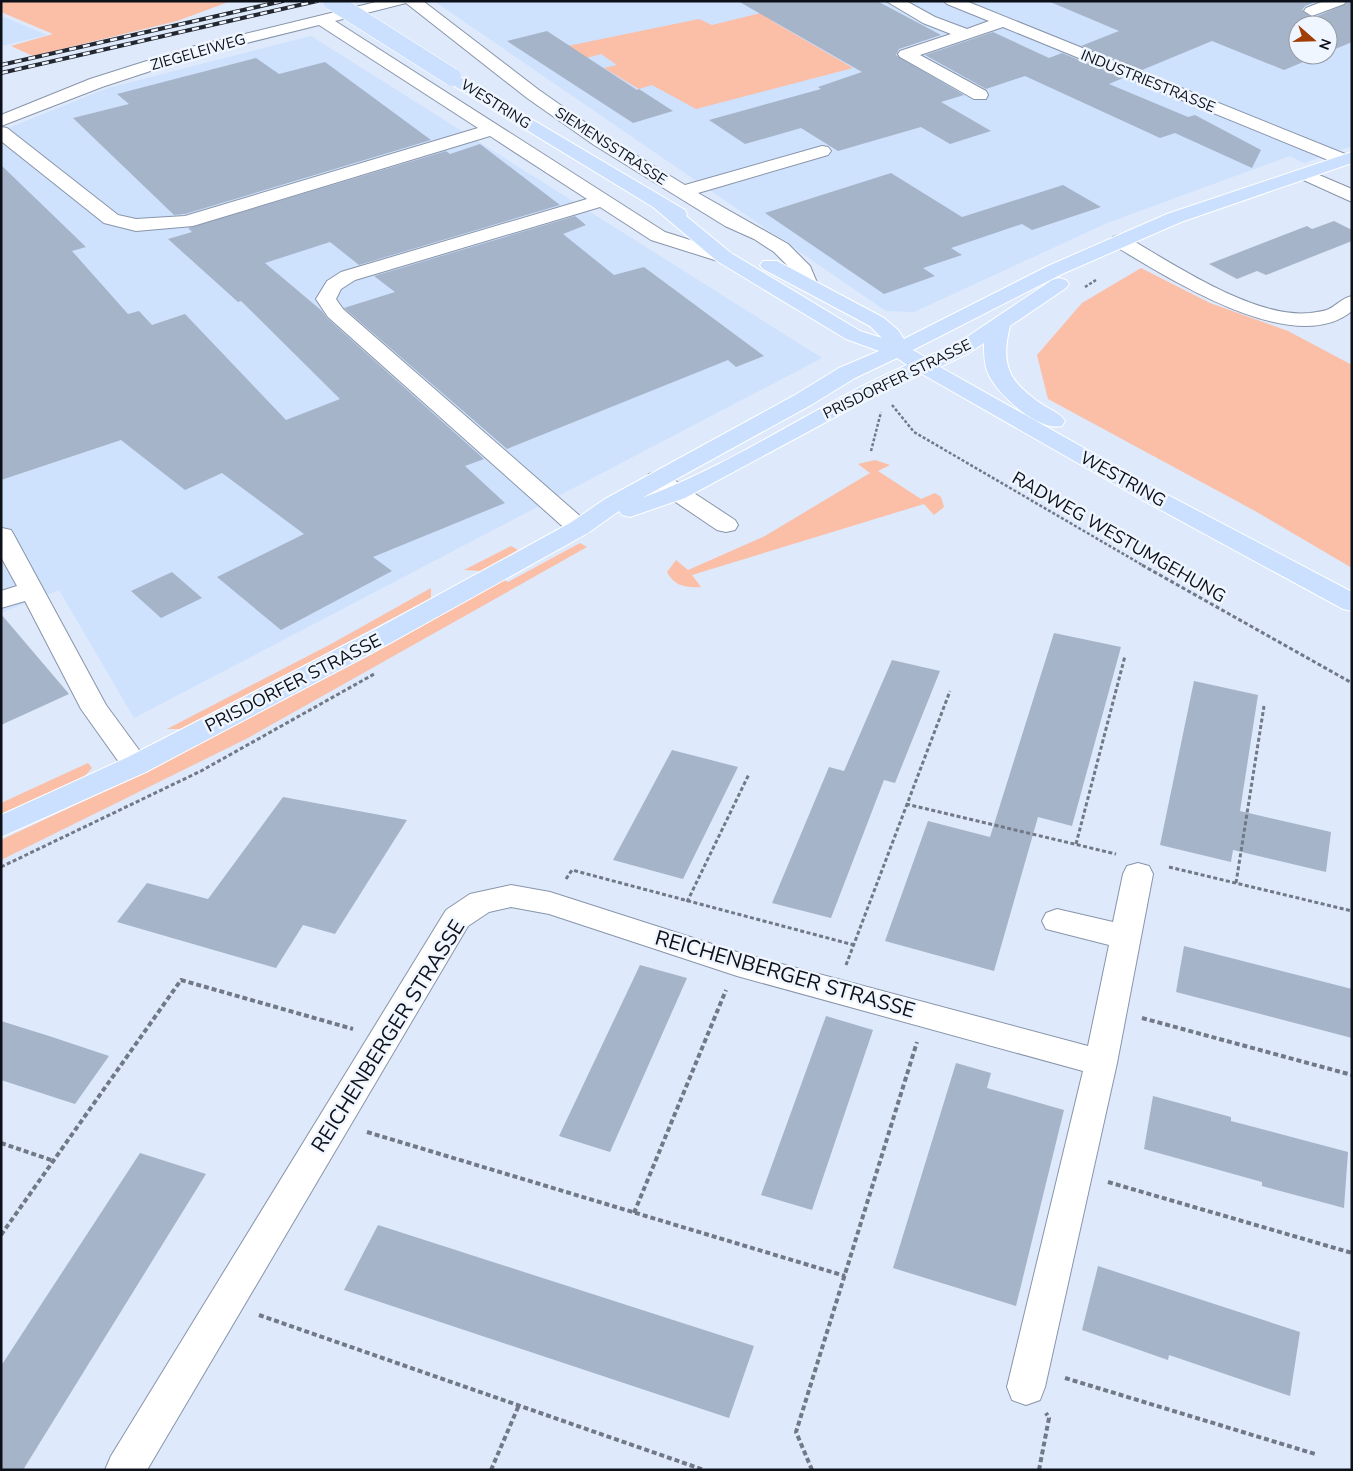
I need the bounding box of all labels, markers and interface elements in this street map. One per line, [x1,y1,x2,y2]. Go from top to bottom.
north arrow [1288,15,1338,65]
street label: ZIEGELEIWEG [148,29,248,75]
text: N [1314,36,1335,52]
street label: INDUSTRIESTRASSE [1078,45,1218,117]
street label: WESTRING [457,75,535,133]
street label: SIEMENSSTRASSE [551,102,671,190]
street label: PRISDORFER STRASSE [820,334,974,424]
street label: WESTRING [1076,446,1170,512]
street label: RADWEG WESTUMGEHUNG [1008,466,1230,608]
street label: PRISDORFER STRASSE [201,628,385,738]
street label: REICHENBERGER STRASSE [305,914,471,1158]
street label: REICHENBERGER STRASSE [652,923,918,1025]

